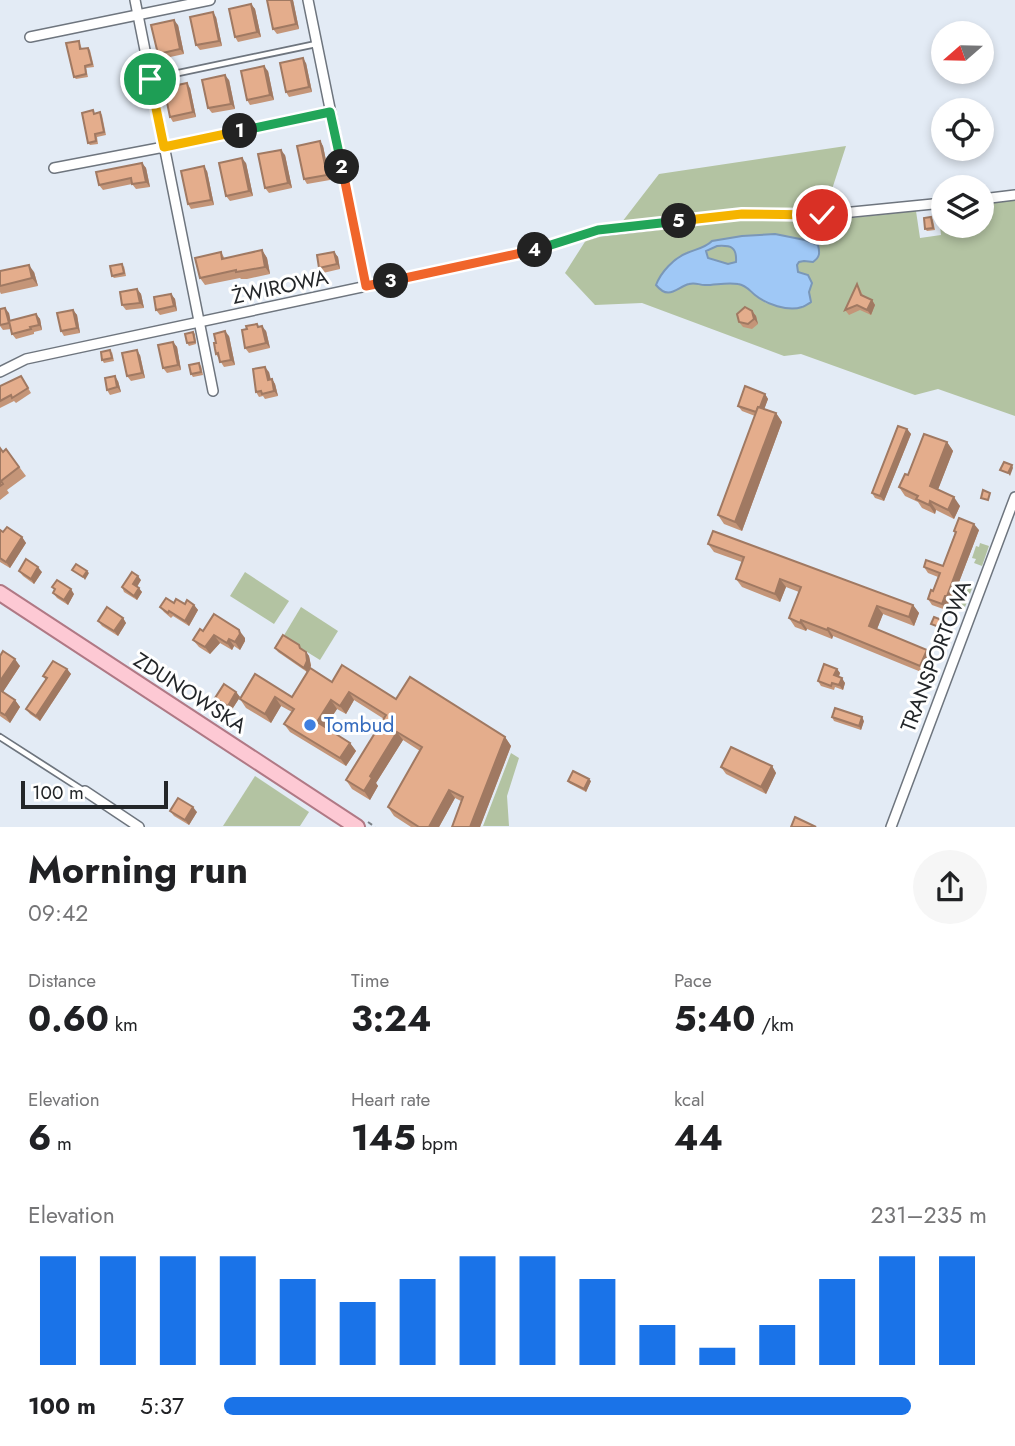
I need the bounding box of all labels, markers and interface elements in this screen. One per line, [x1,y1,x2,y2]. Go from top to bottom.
north arrow [931,21,994,84]
map controls [931,21,994,238]
pin [120,49,180,109]
icon: arrive [131,60,169,98]
button: locate [931,98,994,161]
pin: 1 [222,114,258,148]
text: 1 [235,117,244,144]
pin: 2 [324,150,360,184]
text: 2 [335,153,348,180]
button: layers [931,175,994,238]
pin [792,185,852,245]
icon: check [803,196,841,234]
pin: 5 [662,204,696,238]
text: 5 [672,207,685,234]
pin: 4 [518,232,552,268]
text: 4 [528,236,541,263]
street label: ŻWIROWA [229,262,331,312]
pin: 3 [374,264,408,298]
text: 3 [385,267,396,294]
street label: TRANSPORTOWA [893,576,979,736]
street label: ZDUNOWSKA [128,645,252,741]
place label: Tombud [324,710,394,740]
marker: Tombud [302,717,318,733]
scale bar [21,778,168,809]
text: 100 m [32,779,84,806]
text: Morning run [28,842,248,897]
button: share [913,850,987,924]
text: 09:42 [28,896,88,930]
text: Distance [28,967,96,994]
text: Time [351,967,389,994]
text: Pace [674,967,712,994]
text: 0.60 [28,994,109,1044]
text: 3:24 [351,994,431,1044]
text: 5:40 [674,994,755,1044]
text: km [109,1011,138,1038]
text: /km [755,1011,794,1038]
text: Elevation [28,1086,100,1113]
text: Heart rate [351,1086,430,1113]
text: kcal [674,1086,705,1113]
text: 6 [28,1113,51,1163]
text: 145 [351,1113,416,1163]
text: 44 [674,1113,723,1163]
text: m [51,1130,72,1157]
text: bpm [416,1130,458,1157]
text: Elevation [28,1198,115,1232]
text: 231–235 m [871,1198,987,1232]
text: 100 m [28,1389,96,1423]
text: 5:37 [140,1389,184,1423]

